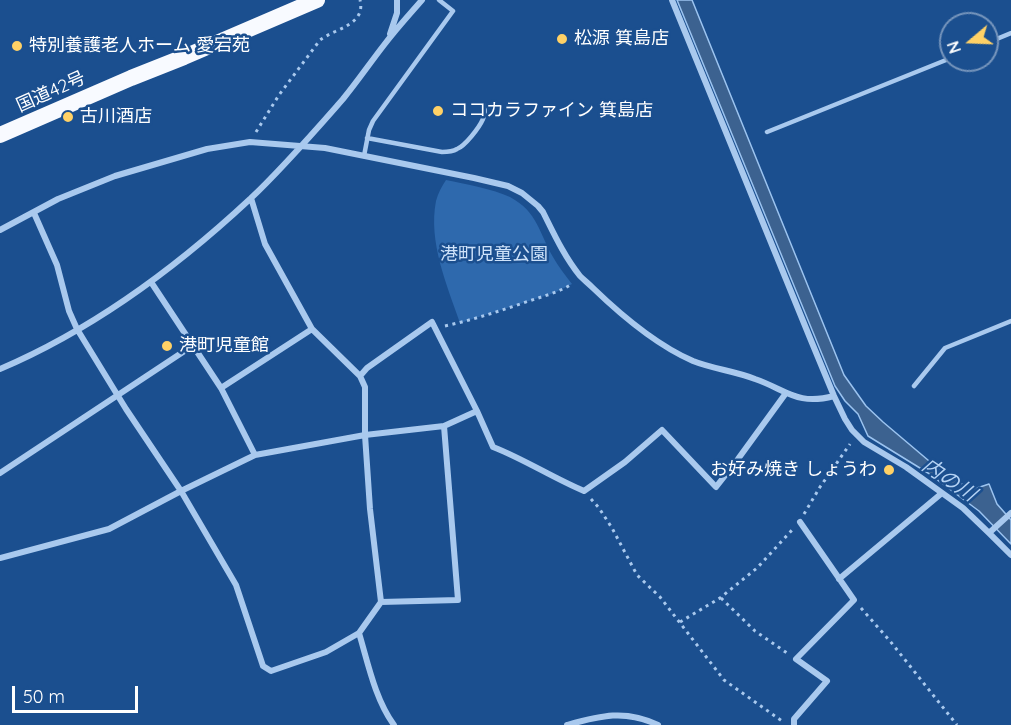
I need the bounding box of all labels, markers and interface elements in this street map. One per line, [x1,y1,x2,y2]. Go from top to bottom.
north arrow [939,12,999,72]
place label: 松源 箕島店 [574,28,669,50]
marker: 松源 箕島店 [555,32,569,46]
place label: 特別養護老人ホーム 愛宕苑 [29,35,250,57]
text: N [943,38,965,56]
marker: 特別養護老人ホーム 愛宕苑 [10,39,24,53]
street label: 国道42号 [13,67,89,117]
place label: ココカラファイン 箕島店 [450,100,653,122]
marker: ココカラファイン 箕島店 [431,104,445,118]
place label: 古川酒店 [80,106,152,128]
marker: 古川酒店 [61,110,75,124]
park label: 港町児童公園 [440,244,548,266]
place label: 港町児童館 [179,335,269,357]
marker: 港町児童館 [160,339,174,353]
water label: 内の川 [917,453,981,507]
place label: お好み焼き しょうわ [710,459,877,481]
marker: お好み焼き しょうわ [882,463,896,477]
scale bar [15,674,141,712]
text: 50 m [23,685,65,708]

